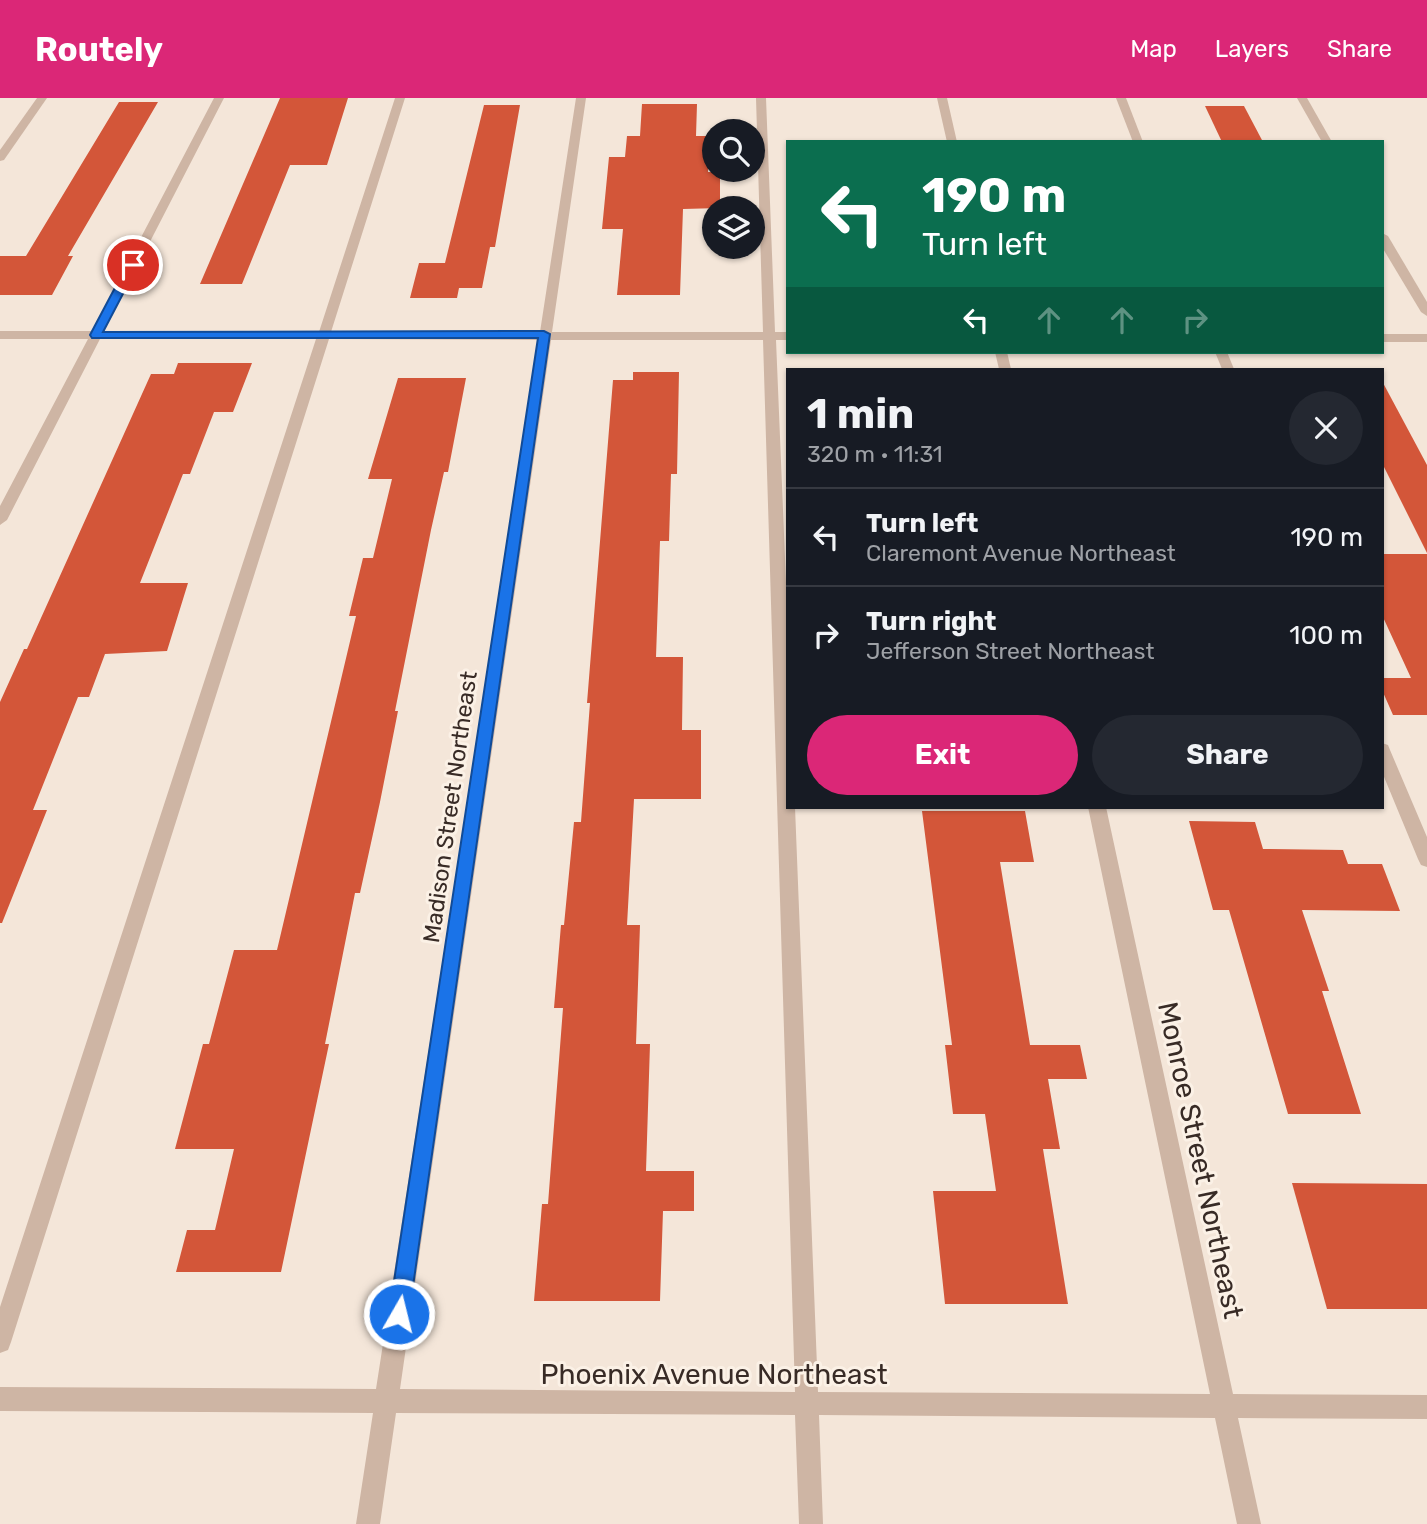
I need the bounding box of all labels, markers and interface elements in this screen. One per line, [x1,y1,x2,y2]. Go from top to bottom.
text: Routely [35,30,163,69]
text: Map [1130,35,1177,63]
text: Layers [1215,35,1289,63]
text: Share [1327,35,1392,63]
map controls [702,119,765,259]
button: search [702,119,765,182]
text: 190 m [922,166,1066,224]
icon: left [807,168,898,259]
button: layers [702,196,765,259]
text: Turn left [922,225,1047,263]
pin [103,235,163,295]
icon: arrive [114,246,152,284]
icon: left [957,301,995,339]
icon: ahead [1030,301,1068,339]
icon: ahead [1103,301,1141,339]
icon: right [1176,301,1214,339]
text: 1 min [807,389,914,439]
button: close [1289,391,1363,465]
text: 320 m · 11:31 [807,440,943,468]
text: Turn left [866,508,978,539]
icon: left [807,518,845,556]
text: 190 m [1290,522,1363,553]
text: Claremont Avenue Northeast [866,539,1176,567]
text: Turn right [866,606,996,637]
icon: right [807,616,845,654]
text: 100 m [1289,620,1363,651]
text: Jefferson Street Northeast [866,637,1154,665]
street label: Madison Street Northeast [417,669,483,945]
button: Exit [807,715,1078,795]
button: Share [1092,715,1363,795]
street label: Monroe Street Northeast [1151,999,1250,1321]
position arrow [362,1277,436,1351]
street label: Phoenix Avenue Northeast [540,1358,888,1391]

